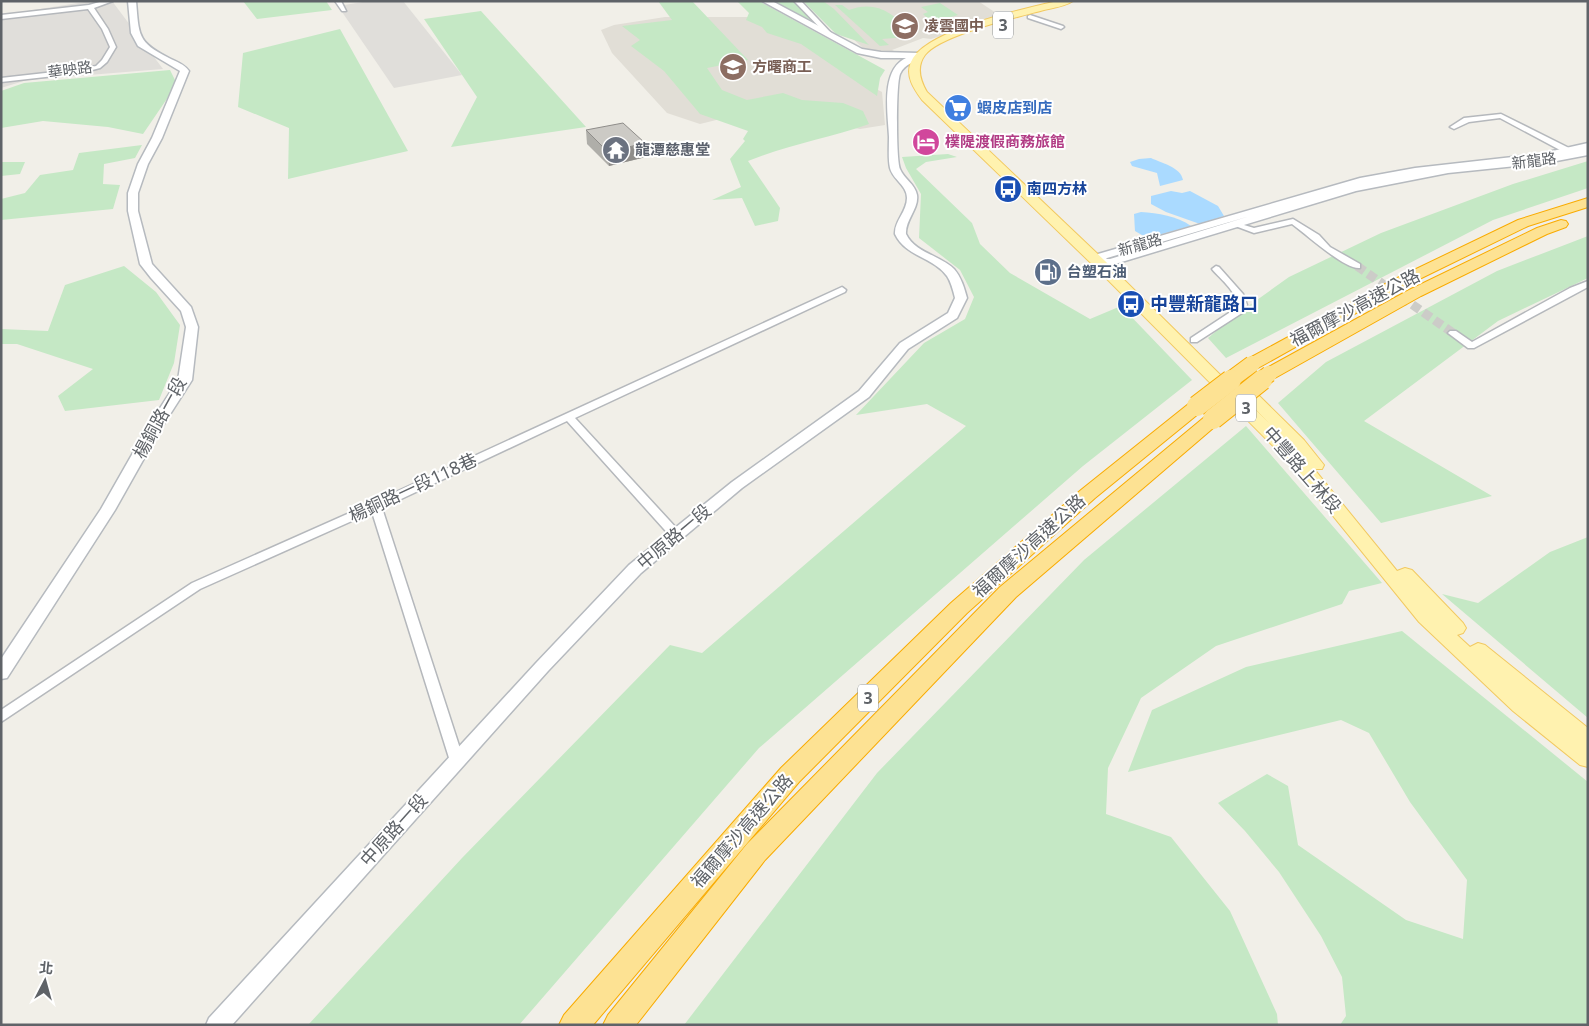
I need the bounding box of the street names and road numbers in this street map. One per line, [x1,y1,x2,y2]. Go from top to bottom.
road number: 3 [993,12,1013,38]
street label: 華映路 [46,56,94,82]
street label: 新龍路 [1510,147,1557,173]
street label: 新龍路 [1115,228,1164,260]
street label: 福爾摩沙高速公路 [1285,263,1424,352]
street label: 楊銅路一段 [127,372,191,463]
road number: 3 [1236,394,1256,422]
street label: 中豐路上林段 [1258,421,1347,518]
street label: 楊銅路一段118巷 [345,447,481,527]
street label: 福爾摩沙高速公路 [967,488,1090,602]
street label: 中原路一段 [631,498,716,574]
road number: 3 [858,684,878,711]
street label: 福爾摩沙高速公路 [685,768,798,893]
street label: 中原路一段 [354,788,432,871]

